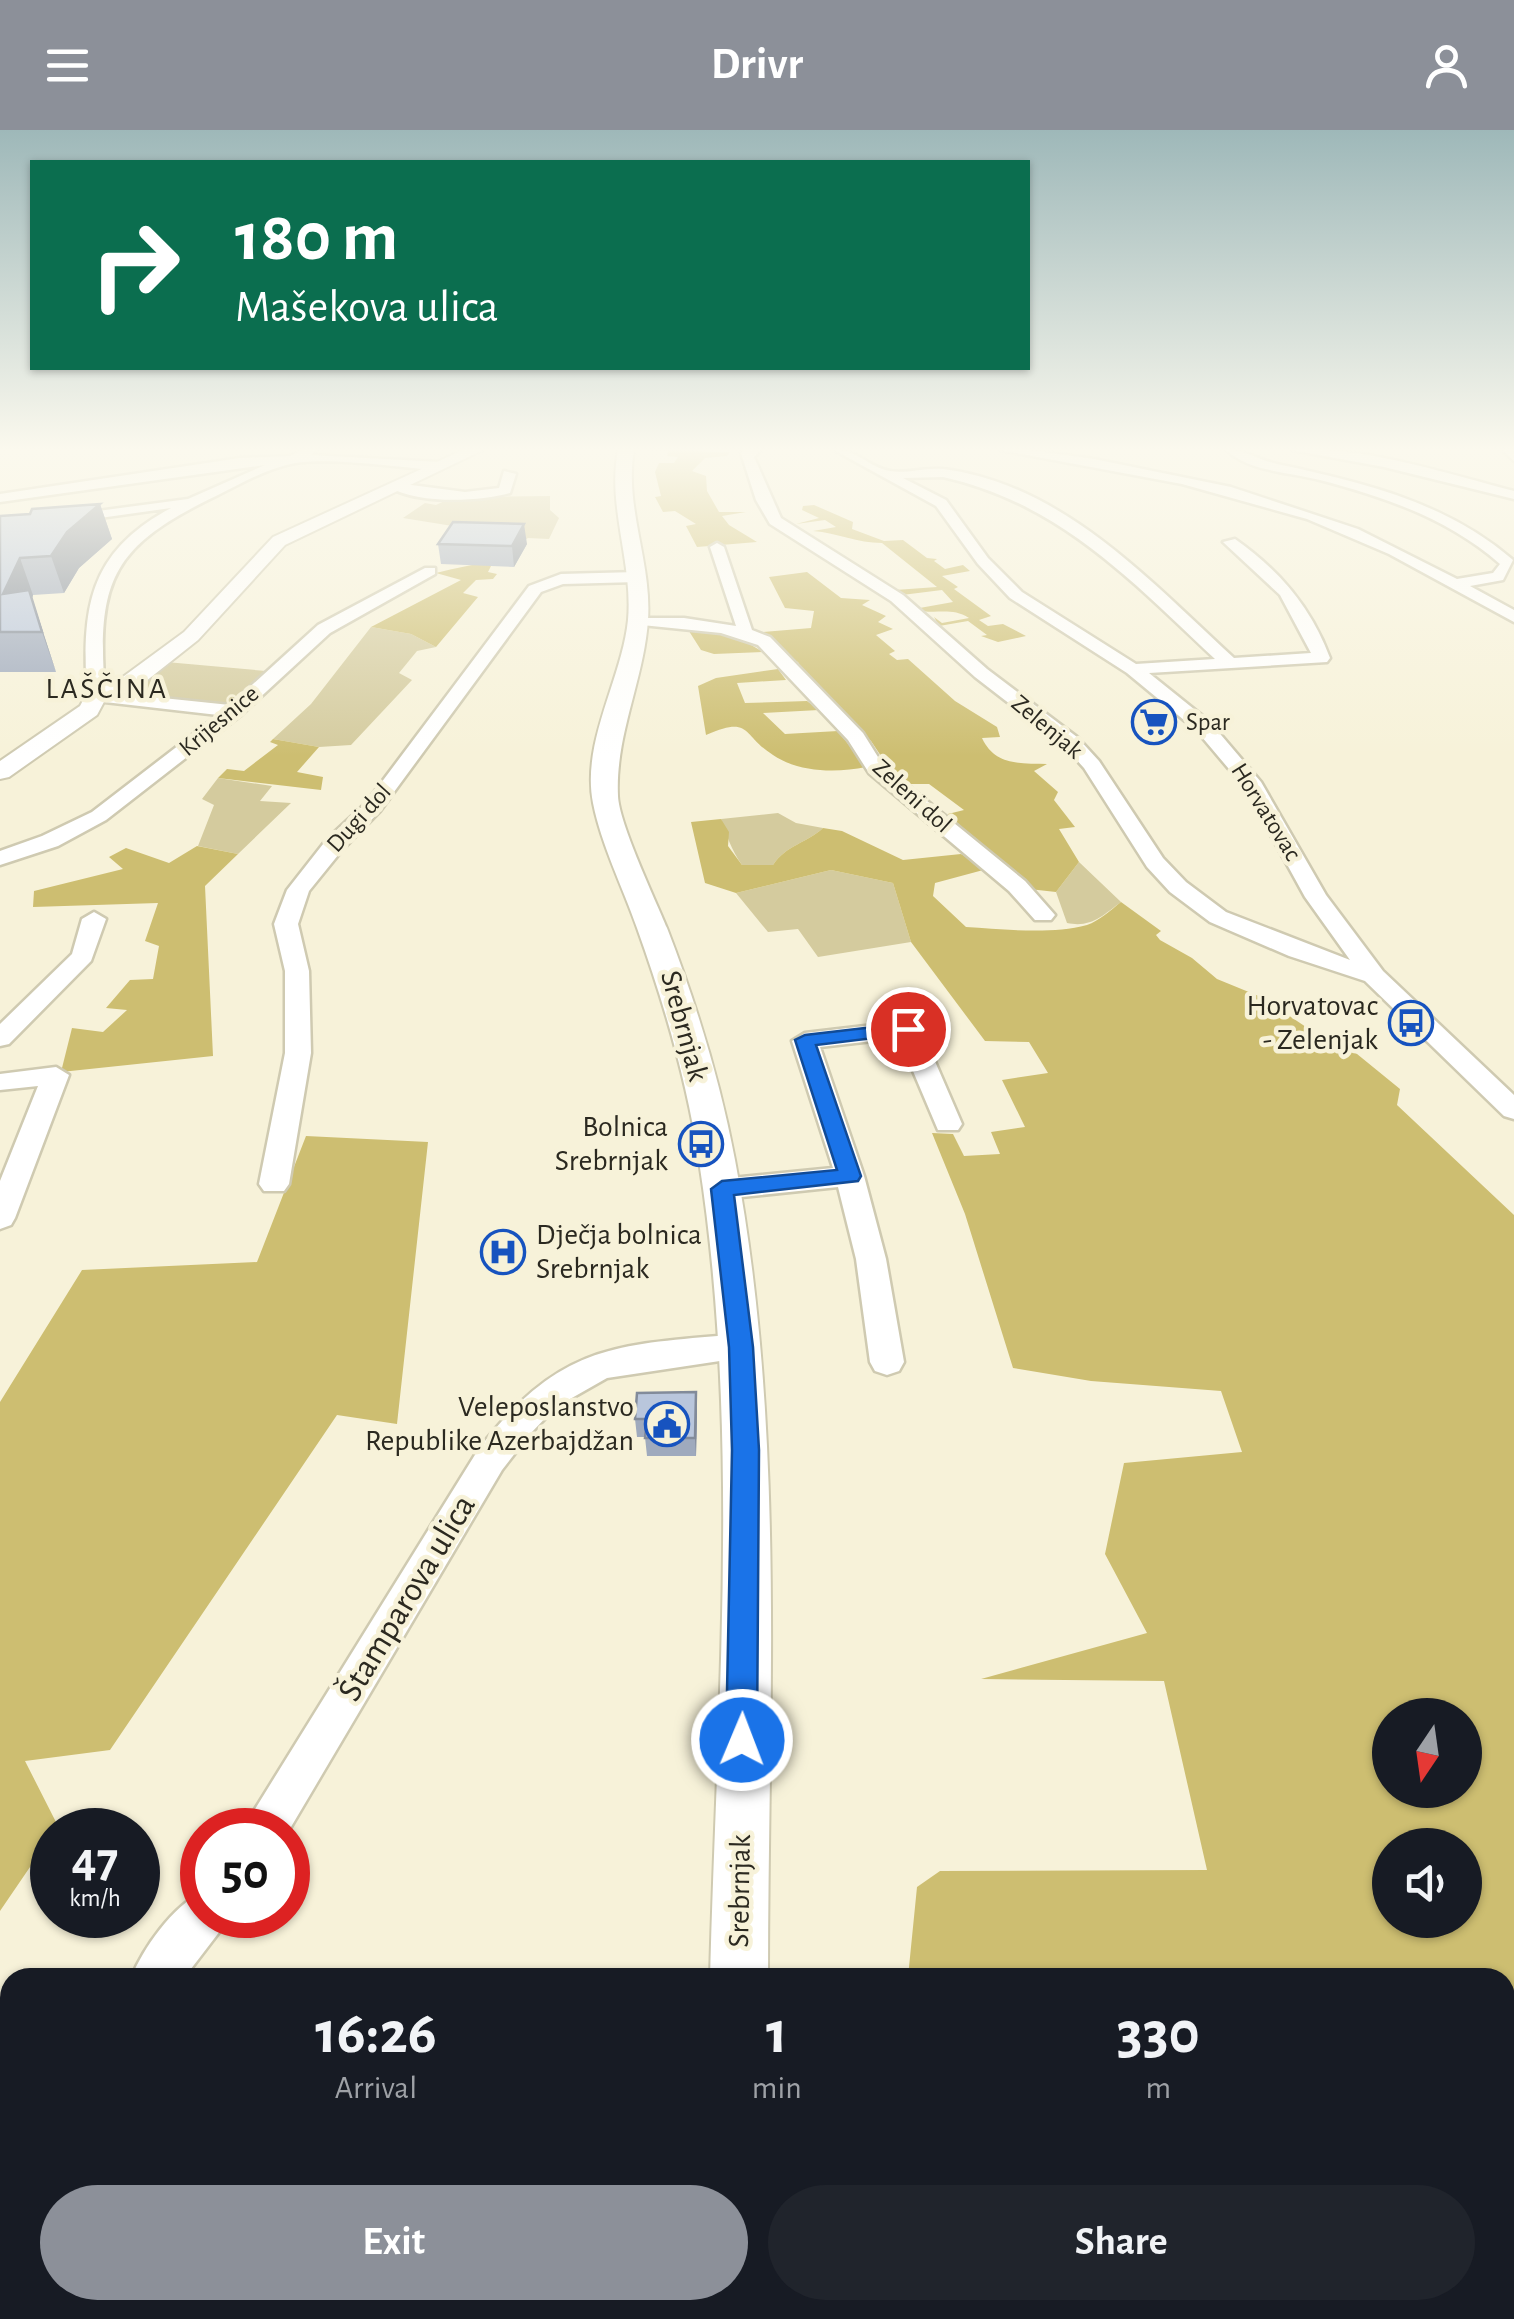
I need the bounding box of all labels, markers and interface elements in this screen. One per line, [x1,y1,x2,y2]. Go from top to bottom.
icon: menu [40,38,95,93]
icon: person [1419,38,1474,93]
text: Drivr [711,42,803,87]
icon: right [70,200,200,330]
text: 180 m [235,203,398,273]
text: Mašekova ulica [235,285,499,330]
district label: LAŠČINA [46,672,168,704]
street label: Krijesnice [175,681,263,761]
street label: Zelenjak [1007,690,1088,764]
supermarket icon: Spar [1131,699,1177,745]
place label: Spar [1186,710,1230,735]
street label: Zeleni dol [868,755,956,837]
street label: Horvatovac [1226,759,1306,865]
street label: Dugi dol [322,779,396,857]
street label: Srebrnjak [655,967,713,1085]
pin [866,987,951,1072]
place label: Horvatovac - Zelenjak [1246,991,1378,1055]
bus stop icon: Horvatovac - Zelenjak [1388,1000,1434,1046]
icon: arrive [881,1002,936,1057]
place label: Bolnica Srebrnjak [555,1112,668,1176]
bus stop icon: Bolnica Srebrnjak [678,1121,724,1167]
place label: Dječja bolnica Srebrnjak [536,1220,702,1284]
hospital icon: Dječja bolnica Srebrnjak [480,1229,526,1275]
place label: Veleposlanstvo Republike Azerbajdžan [365,1392,634,1456]
public building icon: Veleposlanstvo Republike Azerbajdžan [644,1401,690,1447]
street label: Štamparova ulica [330,1488,482,1707]
position arrow [690,1688,794,1792]
north arrow [1372,1698,1482,1808]
map controls [1372,1698,1482,1938]
speed limit sign: 50 [180,1808,310,1938]
button: sound [1372,1828,1482,1938]
street label: Srebrnjak [724,1834,756,1948]
text: 47 [72,1836,118,1886]
text: km/h [69,1886,121,1911]
text: 16:26 [315,2004,437,2064]
text: 1 [766,2004,788,2064]
text: 330 [1117,2004,1200,2064]
text: Arrival [335,2072,417,2104]
text: min [752,2072,802,2104]
text: m [1146,2072,1171,2104]
button: Exit [40,2185,748,2300]
button: Share [768,2185,1475,2300]

